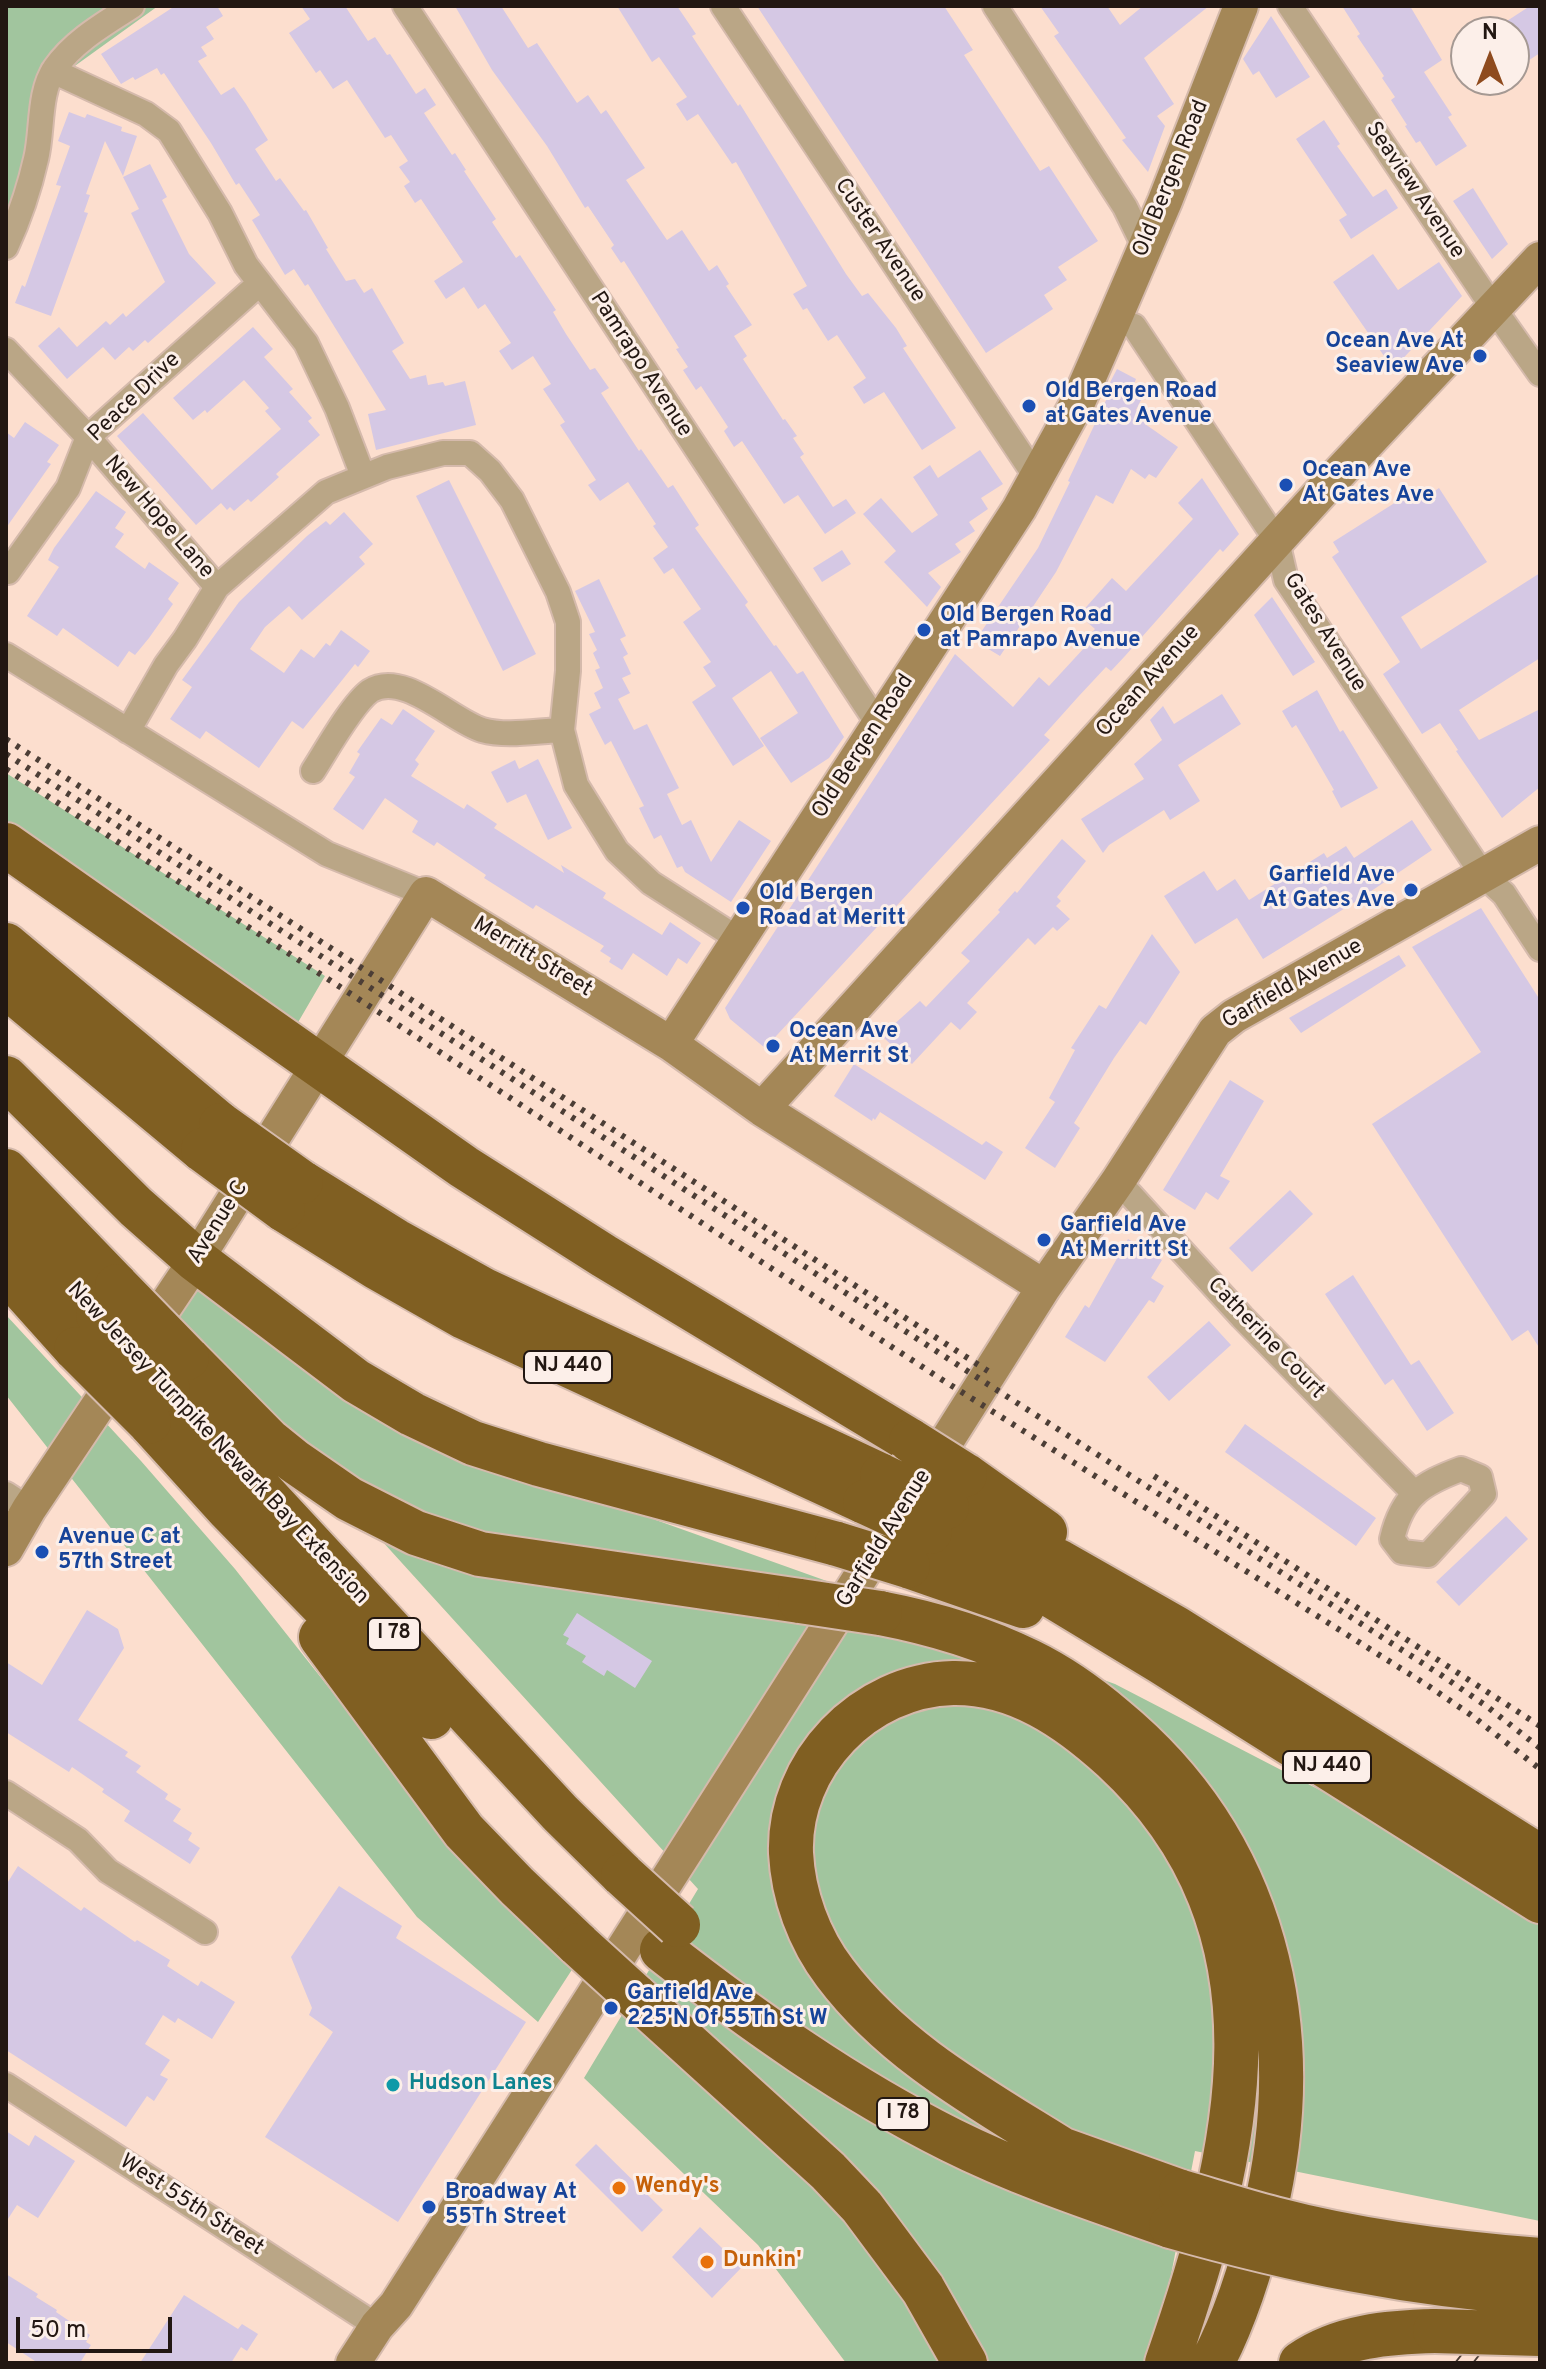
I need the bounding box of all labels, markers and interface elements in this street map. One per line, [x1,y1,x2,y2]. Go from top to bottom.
north arrow [1450,16,1530,96]
text: N [1482,20,1498,47]
street label: Old Bergen Road [1129,97,1215,261]
street label: Seaview Avenue [1359,118,1469,264]
street label: Custer Avenue [828,174,930,308]
street label: Pamrapo Avenue [583,287,697,443]
place label: Ocean Ave At Seaview Ave [1325,330,1464,382]
marker: Ocean Ave At Seaview Ave [1471,347,1489,365]
street label: Peace Drive [83,348,187,448]
place label: Old Bergen Road at Gates Avenue [1045,380,1217,432]
marker: Old Bergen Road at Gates Avenue [1020,397,1038,415]
street label: New Hope Lane [97,451,219,585]
place label: Ocean Ave At Gates Ave [1302,459,1434,510]
marker: Ocean Ave At Gates Ave [1277,476,1295,494]
street label: Gates Avenue [1277,569,1371,697]
place label: Old Bergen Road at Pamrapo Avenue [940,604,1140,656]
marker: Old Bergen Road at Pamrapo Avenue [915,621,933,639]
street label: Ocean Avenue [1092,621,1206,743]
street label: Old Bergen Road [807,670,921,824]
place label: Garfield Ave At Gates Ave [1263,864,1395,916]
marker: Garfield Ave At Gates Ave [1402,881,1420,899]
place label: Old Bergen Road at Meritt [759,882,906,934]
marker: Old Bergen Road at Meritt [734,899,752,917]
street label: Merritt Street [468,912,596,1004]
street label: Garfield Avenue [1218,934,1368,1036]
place label: Ocean Ave At Merrit St [789,1020,909,1072]
marker: Ocean Ave At Merrit St [764,1037,782,1055]
street label: Avenue C [183,1177,255,1269]
place label: Garfield Ave At Merritt St [1060,1214,1189,1266]
marker: Garfield Ave At Merritt St [1035,1231,1053,1249]
street label: Catherine Court [1201,1273,1329,1405]
street label: New Jersey Turnpike Newark Bay Extension [60,1278,374,1610]
road number: NJ 440 [524,1351,612,1383]
street label: Garfield Avenue [832,1465,938,1613]
place label: Avenue C at 57th Street [58,1526,181,1578]
marker: Avenue C at 57th Street [33,1543,51,1561]
road number: I 78 [368,1618,420,1650]
road number: NJ 440 [1283,1751,1371,1783]
place label: Garfield Ave 225'N Of 55Th St W [627,1982,828,2034]
marker: Garfield Ave 225'N Of 55Th St W [602,1999,620,2017]
place label: Hudson Lanes [409,2072,553,2098]
marker: Hudson Lanes [384,2076,402,2094]
road number: I 78 [877,2098,929,2130]
street label: West 55th Street [114,2150,268,2262]
place label: Wendy's [635,2175,720,2201]
marker: Wendy's [610,2179,628,2197]
place label: Broadway At 55Th Street [445,2181,577,2232]
marker: Broadway At 55Th Street [420,2198,438,2216]
place label: Dunkin' [723,2249,802,2275]
marker: Dunkin' [698,2253,716,2271]
scale bar [20,2301,176,2351]
text: 50 m [30,2316,86,2346]

